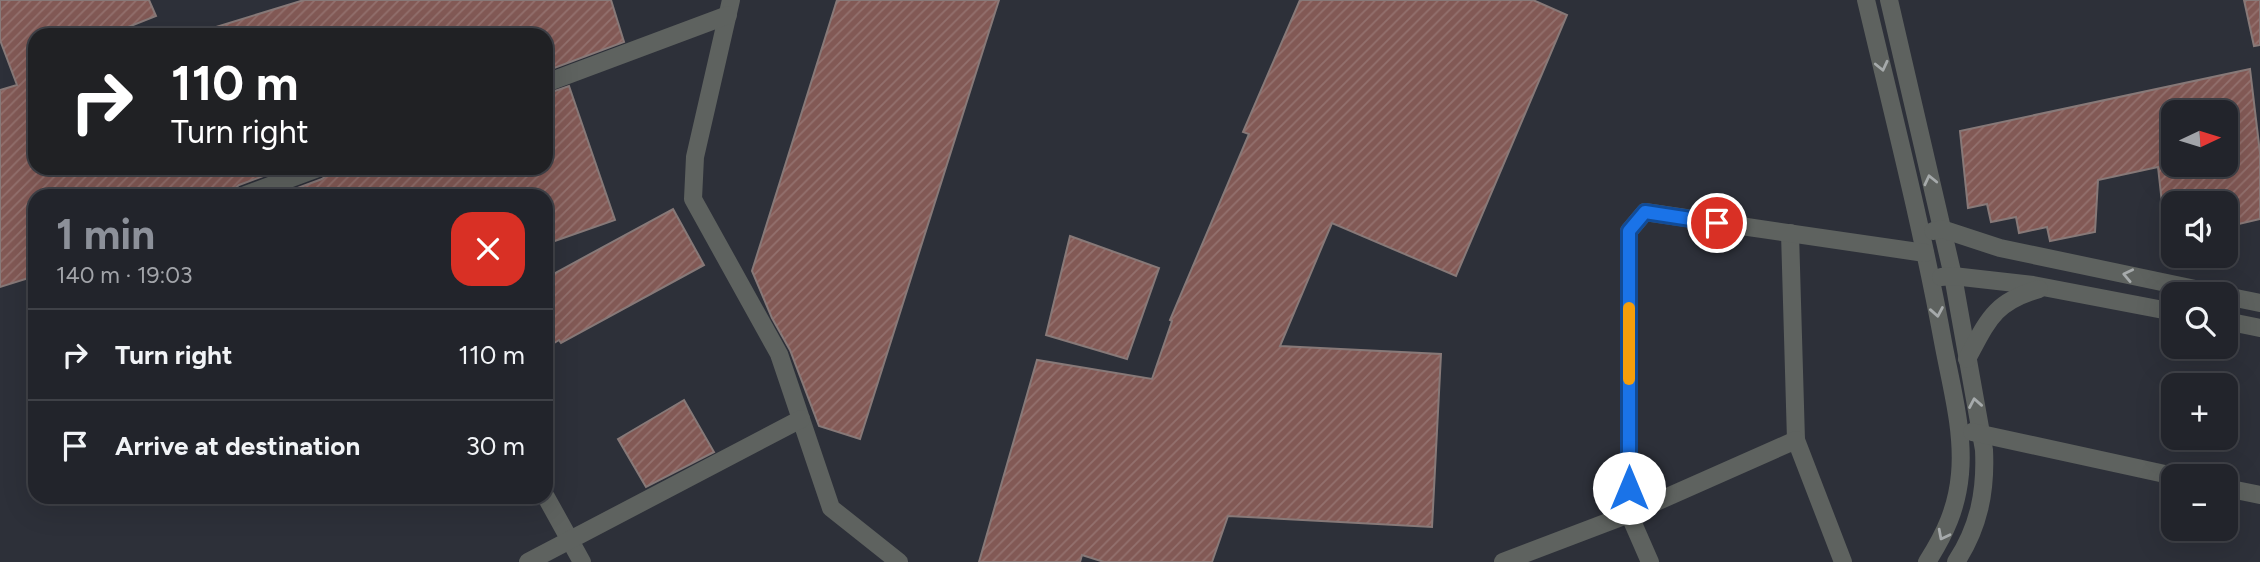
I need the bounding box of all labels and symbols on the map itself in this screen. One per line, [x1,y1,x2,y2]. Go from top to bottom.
one-way arrow [1873,60,1888,72]
north arrow [2161,100,2238,177]
one-way arrow [1924,174,1939,186]
pin [1687,193,1747,253]
one-way arrow [2122,268,2134,283]
one-way arrow [1929,306,1944,318]
one-way arrow [1968,397,1983,408]
position arrow [1592,451,1666,525]
one-way arrow [1938,528,1952,540]

